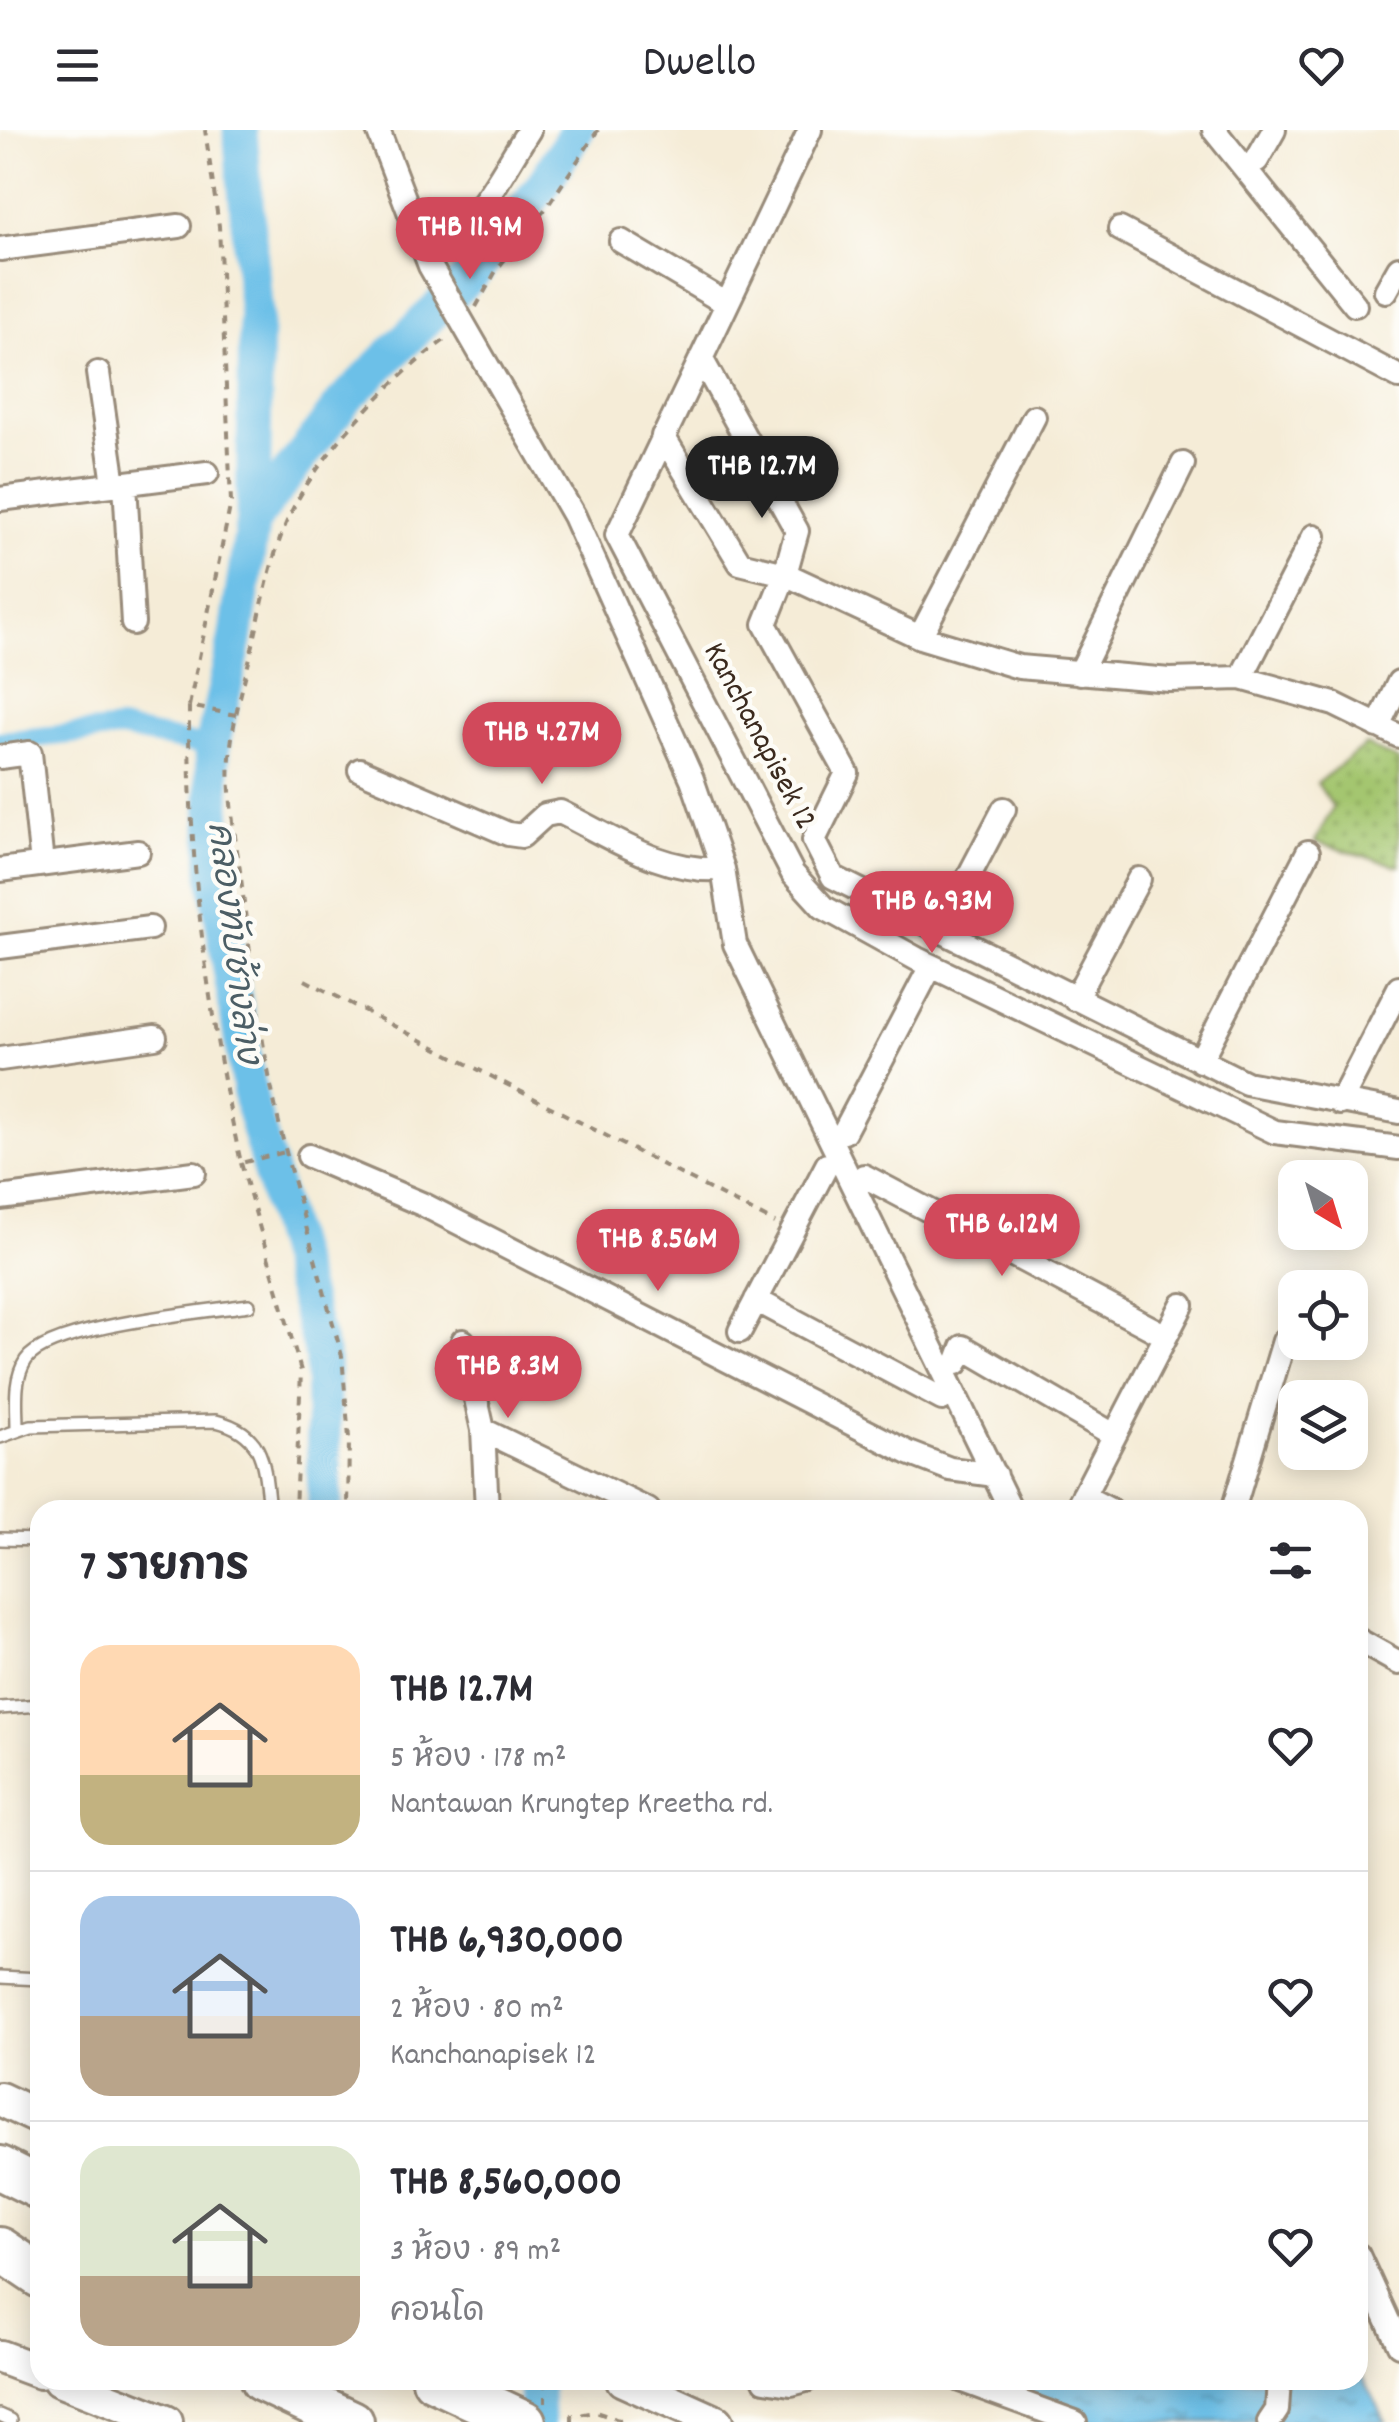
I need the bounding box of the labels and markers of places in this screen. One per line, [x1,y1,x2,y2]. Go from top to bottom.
pin: THB 11.9M [356,197,584,282]
pin: THB 12.7M [648,436,876,521]
pin: THB 4.27M [428,702,656,787]
pin: THB 6.93M [818,871,1046,956]
pin: THB 6.12M [888,1194,1116,1279]
pin: THB 8.56M [544,1209,772,1294]
pin: THB 8.3M [405,1336,611,1421]

